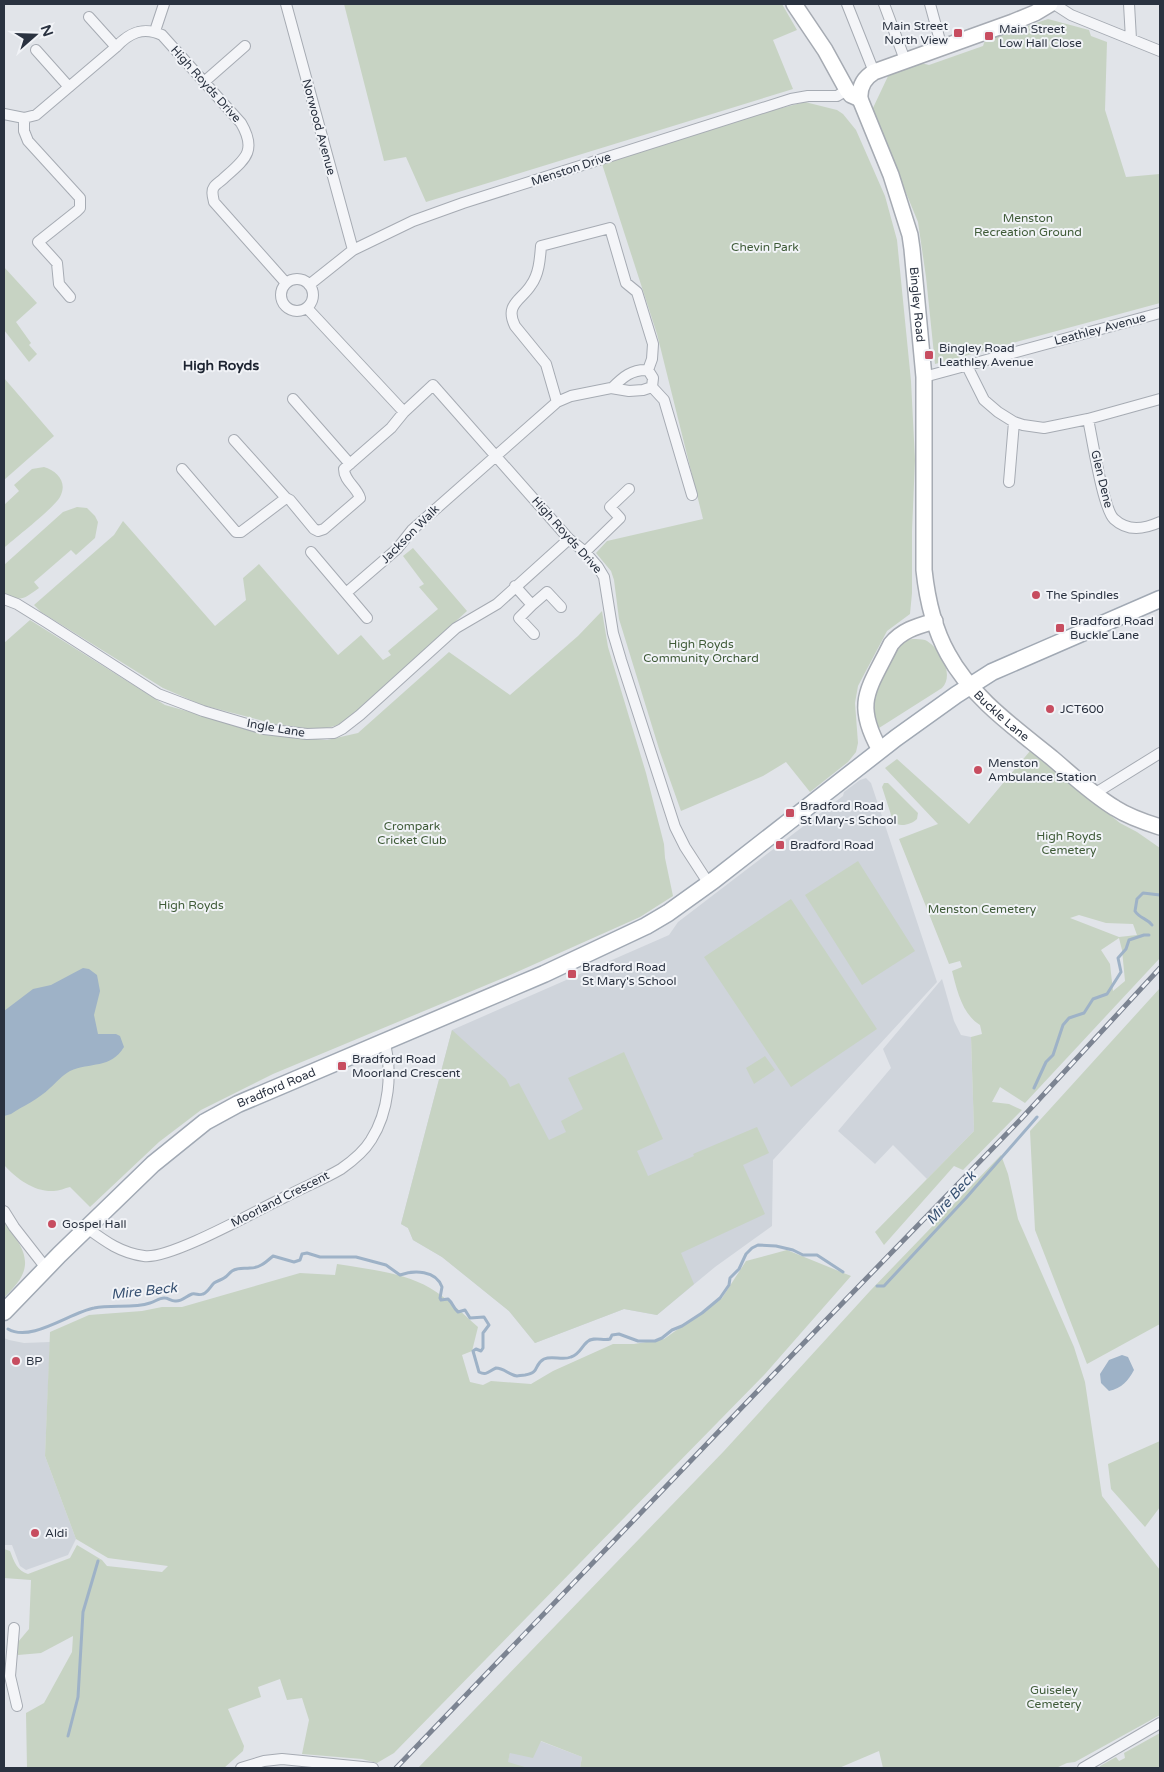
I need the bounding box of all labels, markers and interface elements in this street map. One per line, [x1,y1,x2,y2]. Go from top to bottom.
north arrow [10,10,60,60]
place label: Main Street North View [882,19,948,47]
place label: Main Street Low Hall Close [999,22,1082,50]
text: N [37,23,57,39]
marker: Main Street North View [952,27,964,39]
marker: Main Street Low Hall Close [983,30,995,42]
street label: High Royds Drive [168,43,244,125]
street label: Norwood Avenue [299,77,339,177]
street label: Menston Drive [529,149,613,188]
park label: Menston Recreation Ground [974,211,1082,239]
park label: Chevin Park [731,240,799,254]
street label: Bingley Road [907,266,928,343]
street label: Leathley Avenue [1053,310,1148,348]
place label: Bingley Road Leathley Avenue [939,341,1034,369]
marker: Bingley Road Leathley Avenue [923,349,935,361]
district label: High Royds [183,357,259,374]
street label: Glen Dene [1088,449,1116,510]
street label: High Royds Drive [529,494,605,576]
street label: Jackson Walk [378,502,442,566]
place label: The Spindles [1046,588,1119,602]
marker: The Spindles [1030,589,1042,601]
place label: Bradford Road Buckle Lane [1070,614,1154,642]
marker: Bradford Road Buckle Lane [1054,622,1066,634]
park label: High Royds Community Orchard [643,637,759,665]
street label: Buckle Lane [971,688,1032,744]
place label: JCT600 [1060,702,1104,716]
marker: JCT600 [1044,703,1056,715]
street label: Ingle Lane [246,716,306,740]
place label: Menston Ambulance Station [988,756,1097,784]
marker: Menston Ambulance Station [972,764,984,776]
place label: Bradford Road St Mary-s School [800,799,897,827]
marker: Bradford Road St Mary-s School [784,807,796,819]
park label: Crompark Cricket Club [377,819,447,847]
park label: High Royds Cemetery [1036,829,1102,857]
place label: Bradford Road [790,838,874,852]
marker: Bradford Road [774,839,786,851]
park label: High Royds [158,898,224,912]
park label: Menston Cemetery [928,902,1037,916]
place label: Bradford Road St Mary's School [582,960,676,988]
marker: Bradford Road St Mary's School [566,968,578,980]
place label: Bradford Road Moorland Crescent [352,1052,461,1080]
marker: Bradford Road Moorland Crescent [336,1060,348,1072]
street label: Bradford Road [235,1065,318,1111]
water label: Mire Beck [923,1167,980,1228]
street label: Moorland Crescent [228,1168,332,1230]
place label: Gospel Hall [62,1217,126,1231]
marker: Gospel Hall [46,1218,58,1230]
water label: Mire Beck [110,1279,179,1303]
place label: BP [26,1354,42,1368]
marker: BP [10,1355,22,1367]
place label: Aldi [45,1526,67,1540]
marker: Aldi [29,1527,41,1539]
park label: Guiseley Cemetery [1026,1683,1082,1711]

